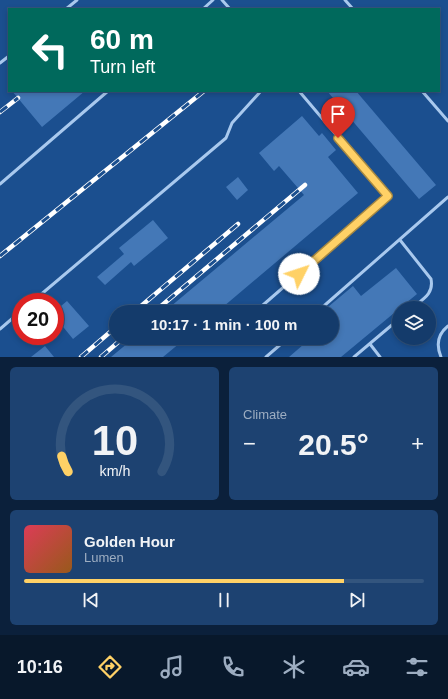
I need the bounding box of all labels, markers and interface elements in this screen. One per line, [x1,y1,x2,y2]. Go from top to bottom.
icon: left [24,24,76,76]
text: 60 m [90,24,154,55]
text: Turn left [90,57,155,77]
pin [321,97,355,138]
icon: arrive [327,103,349,125]
position arrow [278,253,320,295]
speed limit sign: 20 [12,293,64,345]
map controls [392,301,436,345]
button: layers [392,301,436,345]
text: 10:17 · 1 min · 100 m [151,316,297,333]
text: Climate [243,407,287,422]
text: 10 [91,416,138,463]
text: 20.5° [298,428,369,461]
text: − [243,431,256,456]
text: + [411,431,424,456]
text: km/h [99,462,130,478]
text: Golden Hour [84,533,175,550]
text: Lumen [84,550,124,565]
icon: previous [80,589,102,611]
icon: pause [213,589,235,611]
icon: next [346,589,368,611]
icon: directions [96,653,124,681]
icon: music [158,653,186,681]
icon: phone [219,653,247,681]
icon: climate [280,653,308,681]
icon: car [342,653,370,681]
icon: filters [403,653,431,681]
text: 10:16 [17,657,63,677]

